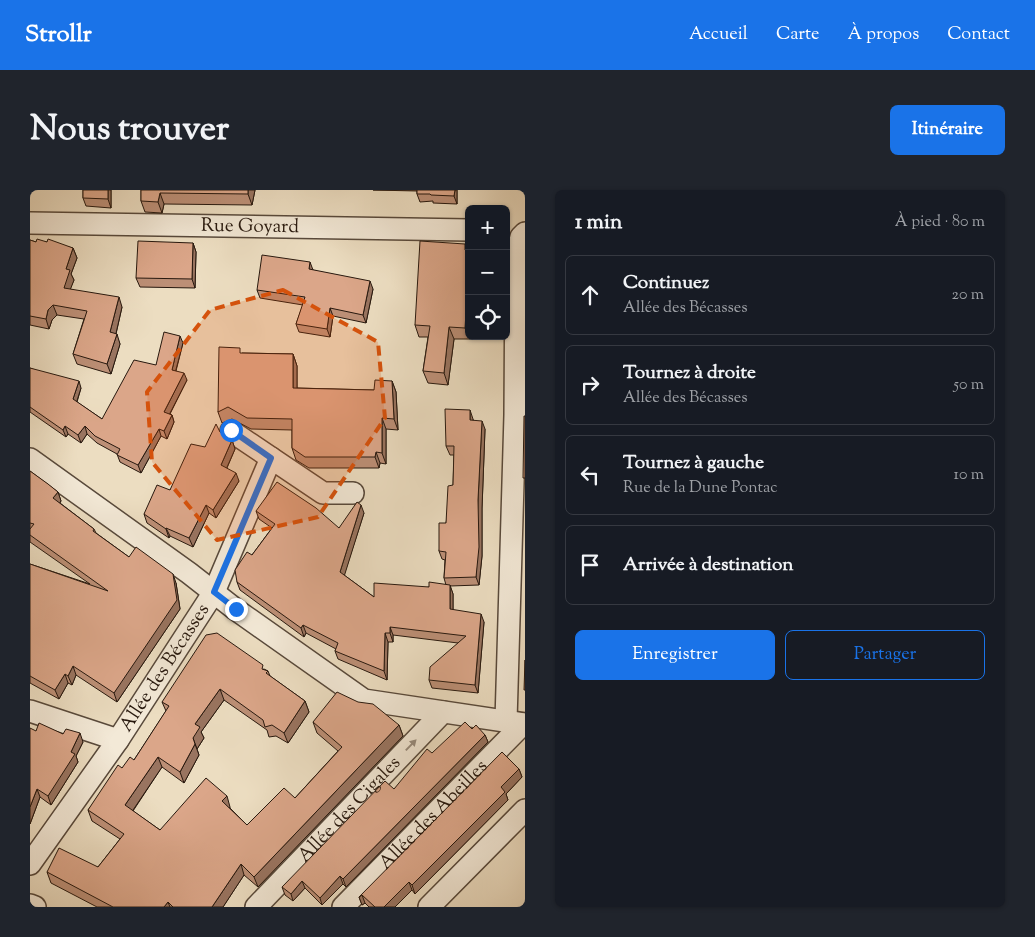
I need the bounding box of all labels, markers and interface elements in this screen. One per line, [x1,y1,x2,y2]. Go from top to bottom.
text: Strollr [25,18,92,52]
text: Accueil [689,22,748,48]
text: Carte [776,22,820,48]
text: À propos [848,22,919,48]
text: Contact [947,22,1010,48]
text: Nous trouver [30,105,229,156]
button: Itinéraire [890,105,1005,155]
map controls [465,205,510,340]
button: + [465,205,510,250]
text: 1 min [575,208,622,238]
text: À pied · 80 m [895,211,985,234]
street label: Rue Goyard [201,212,300,241]
button: − [465,250,510,295]
text: Continuez [623,270,709,297]
icon: ahead [576,281,604,309]
text: 20 m [951,284,984,307]
button: locate [465,295,510,340]
text: Allée des Bécasses [623,297,748,320]
text: Tournez à droite [623,360,756,387]
icon: right [576,371,604,399]
text: 50 m [953,374,984,397]
text: Allée des Bécasses [623,387,748,410]
route start [220,419,243,442]
text: Tournez à gauche [623,450,764,477]
icon: left [576,461,604,489]
text: 10 m [954,464,984,487]
text: Rue de la Dune Pontac [623,477,777,500]
icon: arrive [576,551,604,579]
text: Arrivée à destination [623,552,794,579]
street label: Allée des Bécasses [113,598,216,737]
route end [225,598,248,621]
button: Enregistrer [575,630,775,680]
button: Partager [785,630,985,680]
one-way arrow [405,740,417,752]
street label: Allée des Cigales [292,750,407,869]
street label: Allée des Abeilles [373,754,494,876]

